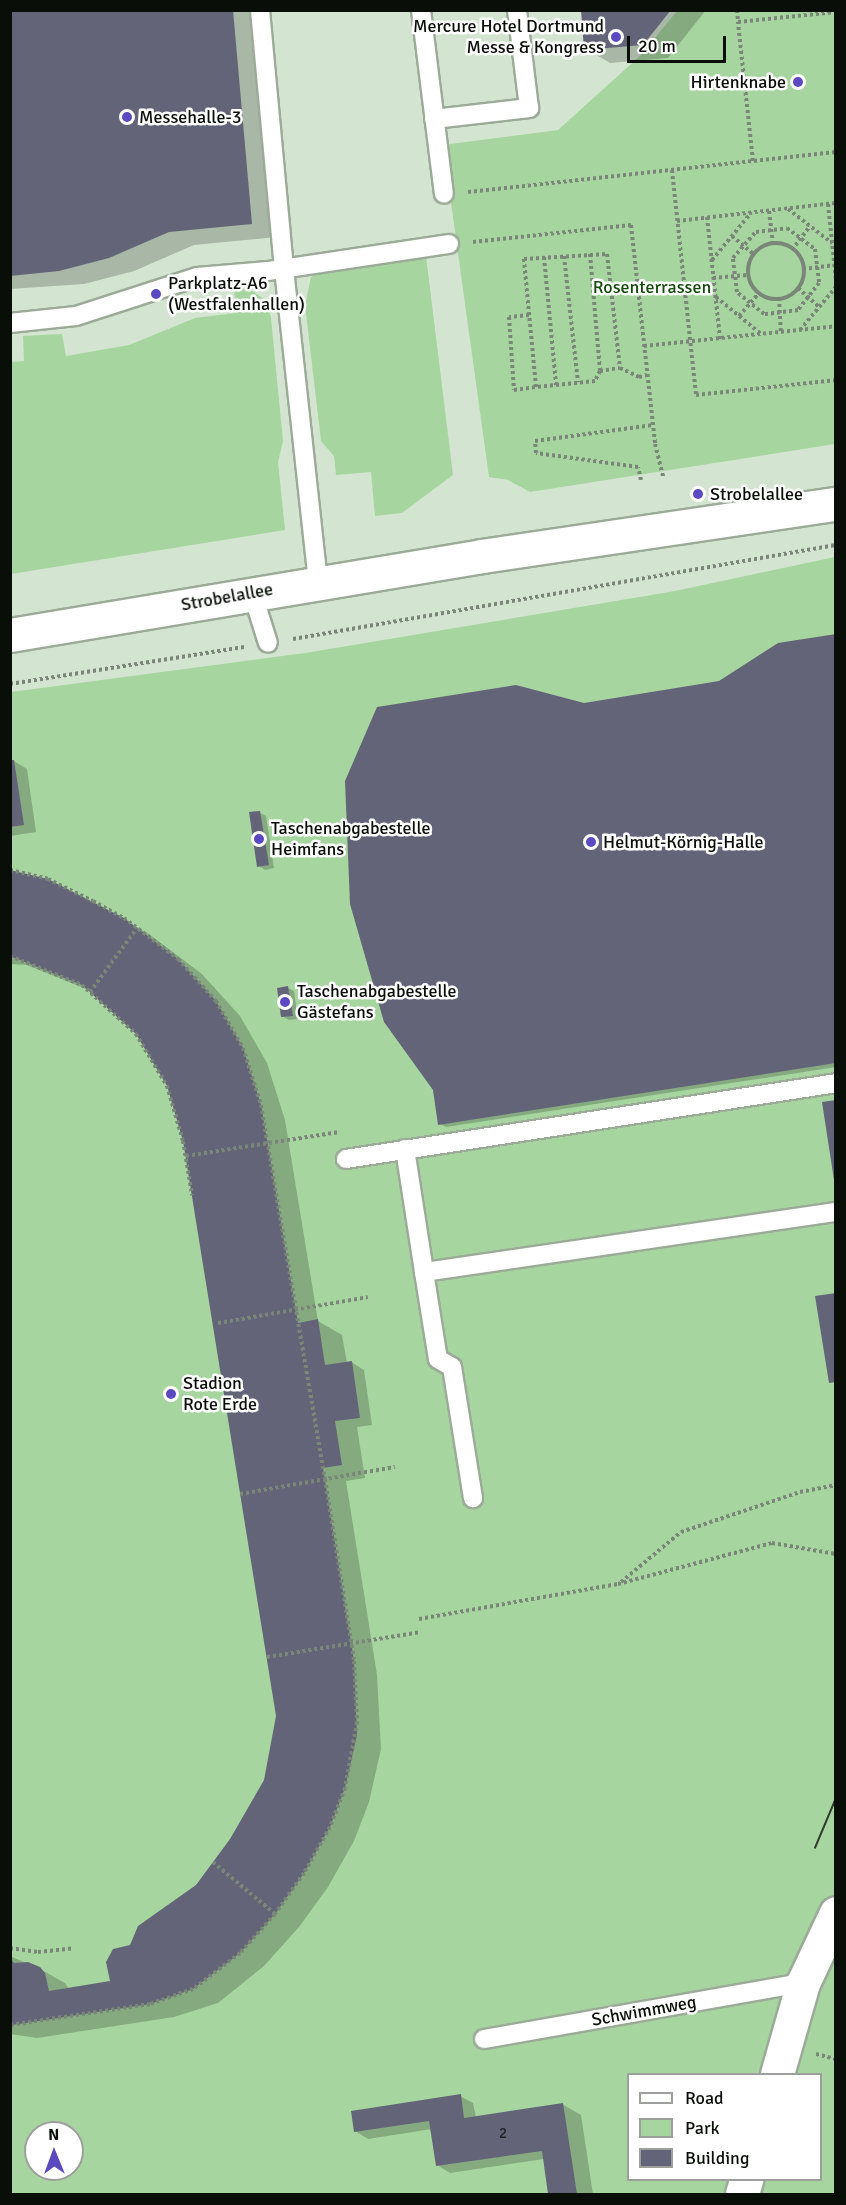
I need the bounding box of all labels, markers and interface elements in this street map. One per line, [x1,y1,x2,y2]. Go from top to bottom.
place label: Mercure Hotel Dortmund Messe & Kongress [413,16,604,58]
scale bar [630,24,729,62]
marker: Mercure Hotel Dortmund Messe & Kongress [609,30,623,44]
text: 20 m [638,35,676,57]
place label: Hirtenknabe [691,71,786,93]
marker: Hirtenknabe [791,75,805,89]
place label: Messehalle-3 [139,106,241,128]
marker: Messehalle-3 [120,110,134,124]
place label: Parkplatz-A6 (Westfalenhallen) [168,273,305,316]
park label: Rosenterrassen [593,276,711,298]
marker: Parkplatz-A6 (Westfalenhallen) [149,287,163,301]
place label: Strobelallee [710,483,803,505]
marker: Strobelallee [691,487,705,501]
street label: Strobelallee [179,578,275,616]
place label: Taschenabgabestelle Heimfans [271,818,431,860]
place label: Helmut-Körnig-Halle [603,831,764,853]
marker: Taschenabgabestelle Heimfans [252,832,266,846]
marker: Helmut-Körnig-Halle [584,835,598,849]
place label: Taschenabgabestelle Gästefans [297,981,457,1024]
marker: Taschenabgabestelle Gästefans [278,995,292,1009]
place label: Stadion Rote Erde [183,1373,257,1416]
marker: Stadion Rote Erde [164,1387,178,1401]
street label: Schwimmweg [590,1991,698,2031]
legend [627,2073,822,2181]
text: Road [685,2087,724,2109]
text: Park [685,2117,720,2139]
north arrow [24,2121,84,2181]
text: N [48,2125,59,2145]
house number: 2 [499,2125,507,2143]
text: Building [685,2147,749,2169]

